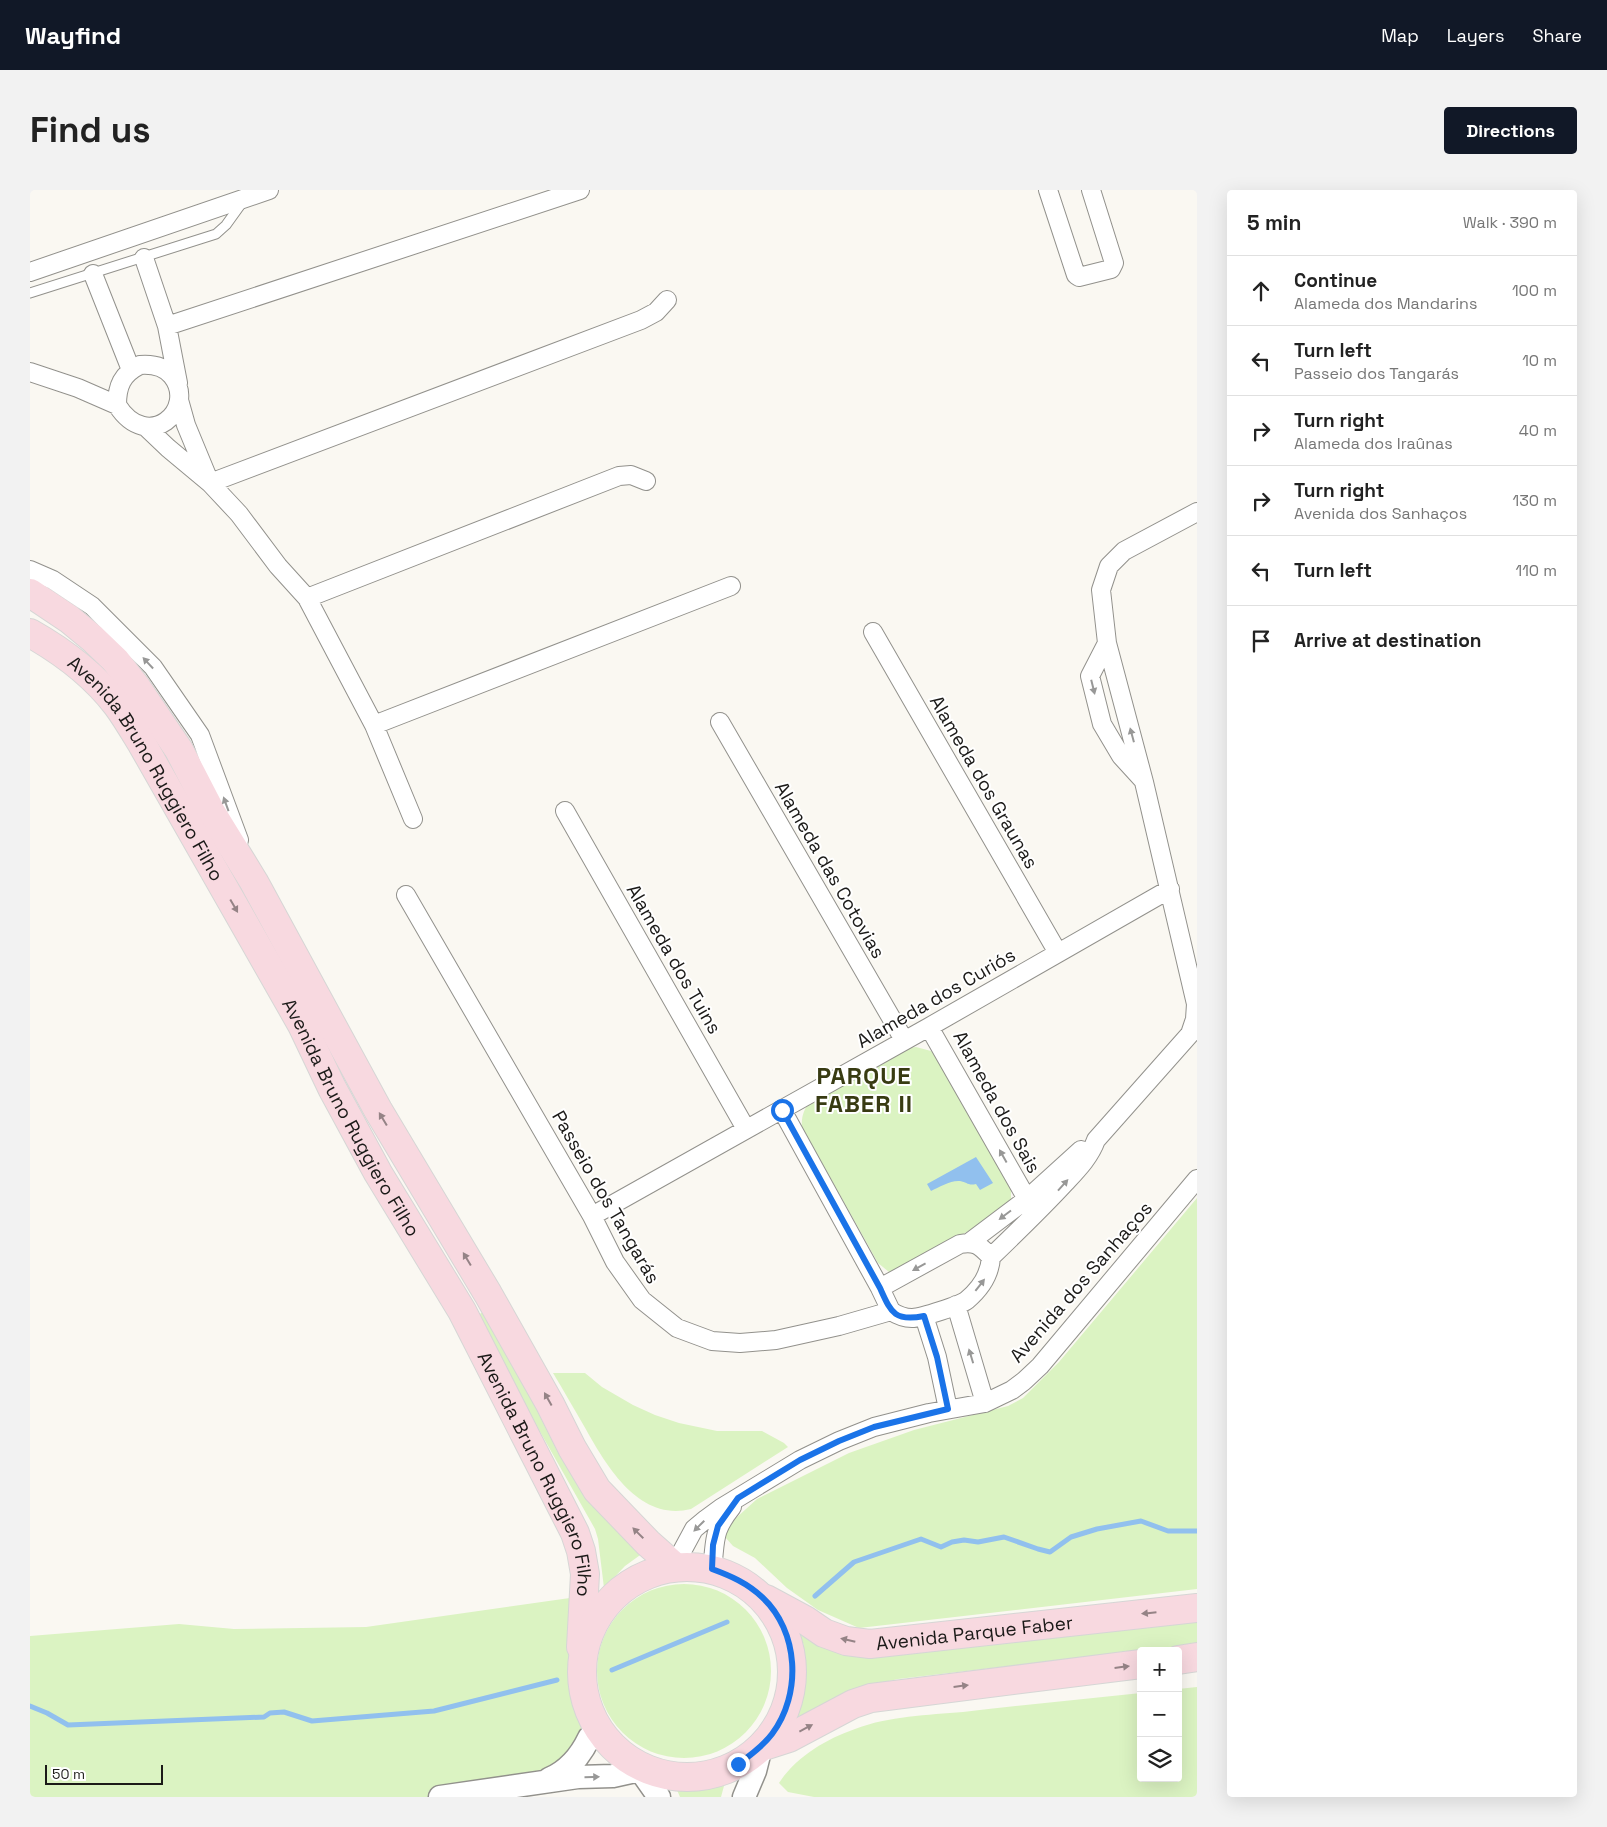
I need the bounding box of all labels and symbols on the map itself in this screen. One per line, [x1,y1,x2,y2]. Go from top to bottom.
street label: Avenida Bruno Ruggiero Filho [63,650,230,885]
one-way arrow [142,657,154,669]
one-way arrow [1089,680,1097,695]
street label: Alameda dos Graunas [924,691,1044,873]
one-way arrow [1127,727,1135,742]
street label: Alameda das Cotovias [769,777,891,963]
one-way arrow [222,796,230,811]
street label: Alameda dos Tuins [621,879,727,1039]
one-way arrow [229,899,238,913]
street label: Alameda dos Curiós [852,942,1020,1054]
street label: Avenida Bruno Ruggiero Filho [277,994,426,1241]
street label: Alameda dos Sais [947,1026,1047,1178]
district label: PARQUE FABER II [815,1060,913,1119]
route start [771,1099,794,1122]
street label: Passeio dos Tangarás [546,1106,666,1288]
one-way arrow [379,1113,388,1126]
one-way arrow [998,1150,1007,1163]
one-way arrow [1057,1179,1068,1192]
street label: Avenida dos Sanhaços [1004,1196,1158,1368]
one-way arrow [999,1210,1012,1221]
one-way arrow [462,1252,471,1265]
one-way arrow [911,1263,926,1271]
one-way arrow [975,1278,985,1292]
street label: Avenida Bruno Ruggiero Filho [472,1347,598,1598]
one-way arrow [966,1348,974,1363]
one-way arrow [544,1392,552,1407]
one-way arrow [693,1520,705,1532]
one-way arrow [632,1527,644,1539]
street label: Avenida Parque Faber [875,1609,1074,1656]
one-way arrow [1140,1609,1156,1617]
one-way arrow [841,1636,856,1644]
one-way arrow [1115,1663,1131,1671]
one-way arrow [953,1682,969,1690]
one-way arrow [799,1724,813,1732]
route end [727,1753,750,1776]
scale bar [45,1762,162,1785]
one-way arrow [584,1773,600,1781]

